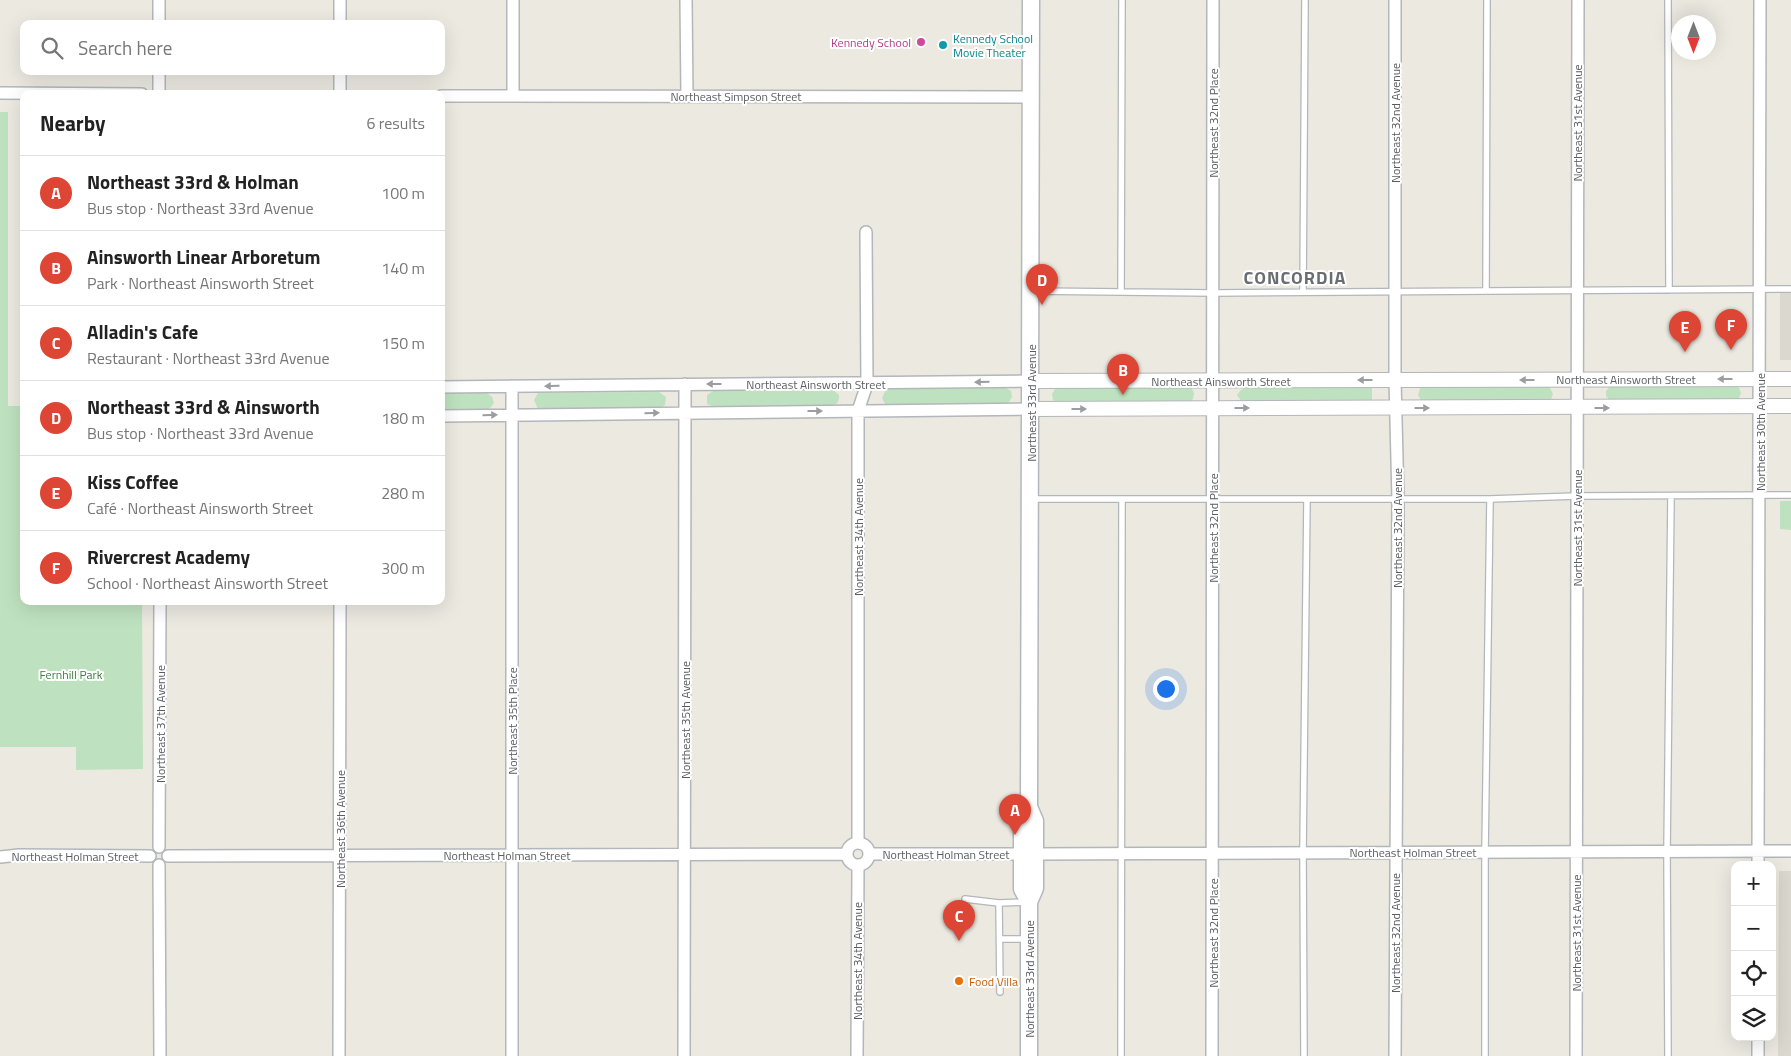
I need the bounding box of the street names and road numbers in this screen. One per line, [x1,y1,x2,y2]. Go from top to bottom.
street label: Northeast 32nd Avenue [1386,63,1405,183]
street label: Northeast 31st Avenue [1568,64,1587,182]
street label: Northeast 32nd Place [1204,68,1223,178]
street label: Northeast Simpson Street [670,87,802,106]
street label: Northeast 33rd Avenue [1022,344,1041,462]
street label: Northeast Ainsworth Street [1556,370,1696,389]
street label: Northeast Ainsworth Street [1151,372,1291,391]
street label: Northeast 30th Avenue [1751,373,1770,491]
street label: Northeast Ainsworth Street [746,375,886,394]
street label: Northeast 32nd Avenue [1388,468,1407,588]
street label: Northeast 31st Avenue [1568,469,1587,587]
street label: Northeast 32nd Place [1204,473,1223,583]
street label: Northeast 34th Avenue [849,478,868,596]
street label: Northeast 35th Avenue [676,661,695,779]
street label: Northeast 37th Avenue [151,665,170,783]
street label: Northeast 35th Place [503,667,522,775]
street label: Northeast 36th Avenue [331,770,350,888]
street label: Northeast Holman Street [1350,843,1477,862]
street label: Northeast Holman Street [883,845,1010,864]
street label: Northeast Holman Street [444,846,571,865]
street label: Northeast Holman Street [12,847,139,866]
street label: Northeast 32nd Avenue [1386,873,1405,993]
street label: Northeast 31st Avenue [1567,874,1586,992]
street label: Northeast 32nd Place [1204,878,1223,988]
street label: Northeast 34th Avenue [848,902,867,1020]
street label: Northeast 33rd Avenue [1020,920,1039,1038]

